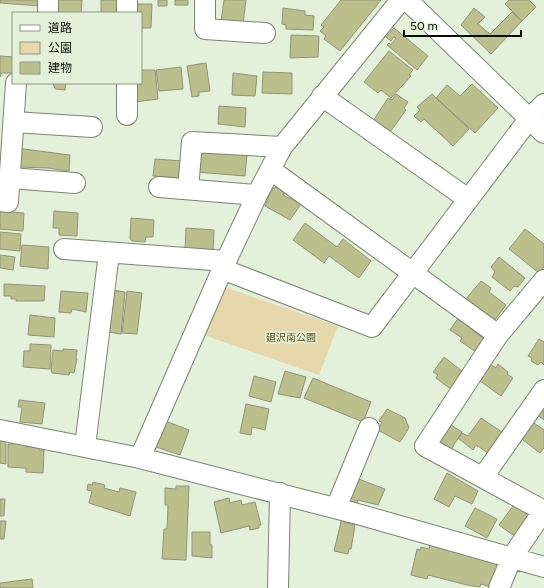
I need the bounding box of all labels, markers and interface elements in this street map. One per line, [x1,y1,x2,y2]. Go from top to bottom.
legend [12,12,142,84]
scale bar [404,12,521,38]
text: 50 m [410,19,438,33]
text: 道路 [48,21,72,35]
text: 公園 [48,41,72,55]
text: 建物 [48,61,72,75]
park label: 廻沢南公園 [266,331,316,344]

